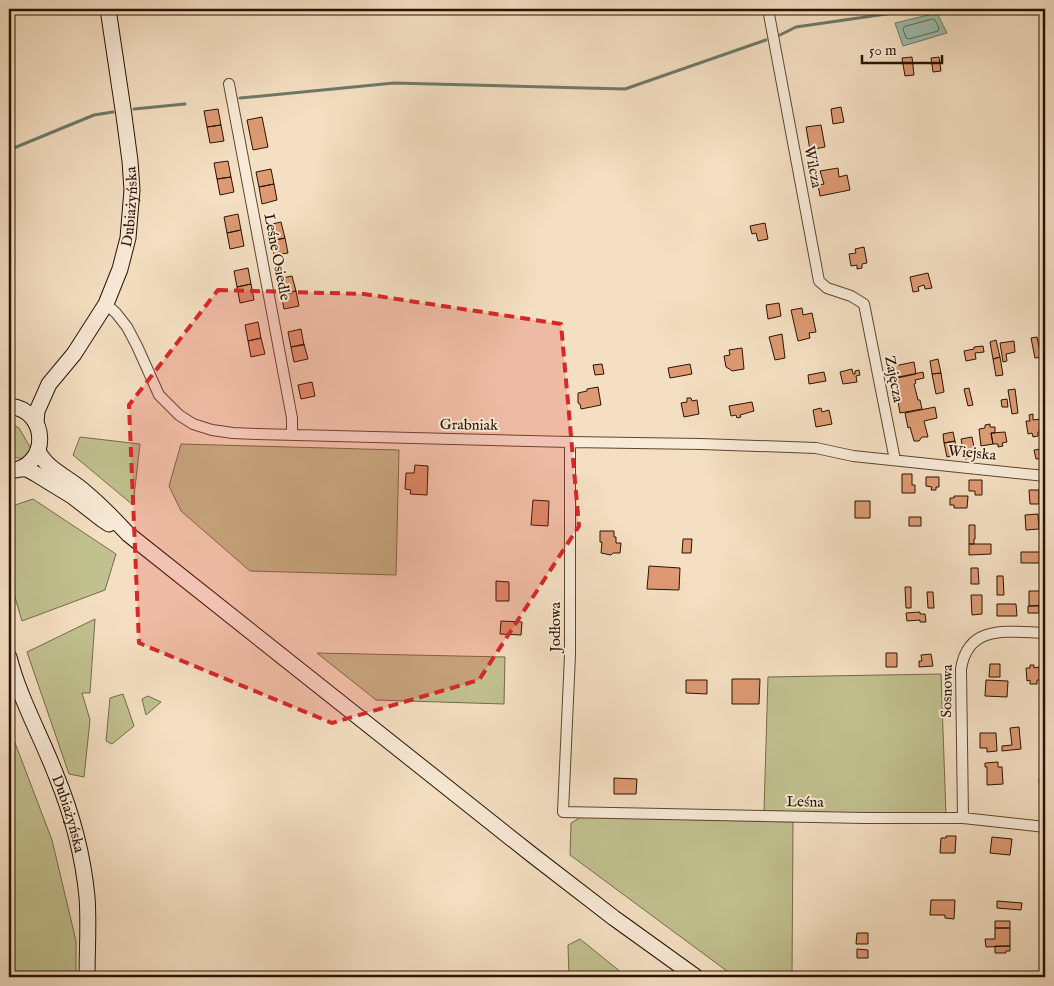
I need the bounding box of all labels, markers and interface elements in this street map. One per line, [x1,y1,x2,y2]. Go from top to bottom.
scale bar [862,32,942,64]
text: 50 m [869,41,897,60]
street label: Wilcza [800,144,826,190]
street label: Dubiażyńska [117,166,142,249]
street label: Leśne Osiedle [259,212,295,302]
street label: Zajęcza [880,354,908,405]
street label: Grabniak [440,415,499,435]
street label: Wiejska [947,441,998,465]
street label: Jodłowa [546,601,565,654]
street label: Sosnowa [937,664,957,718]
street label: Dubiażyńska [47,772,90,855]
street label: Leśna [786,792,824,812]

